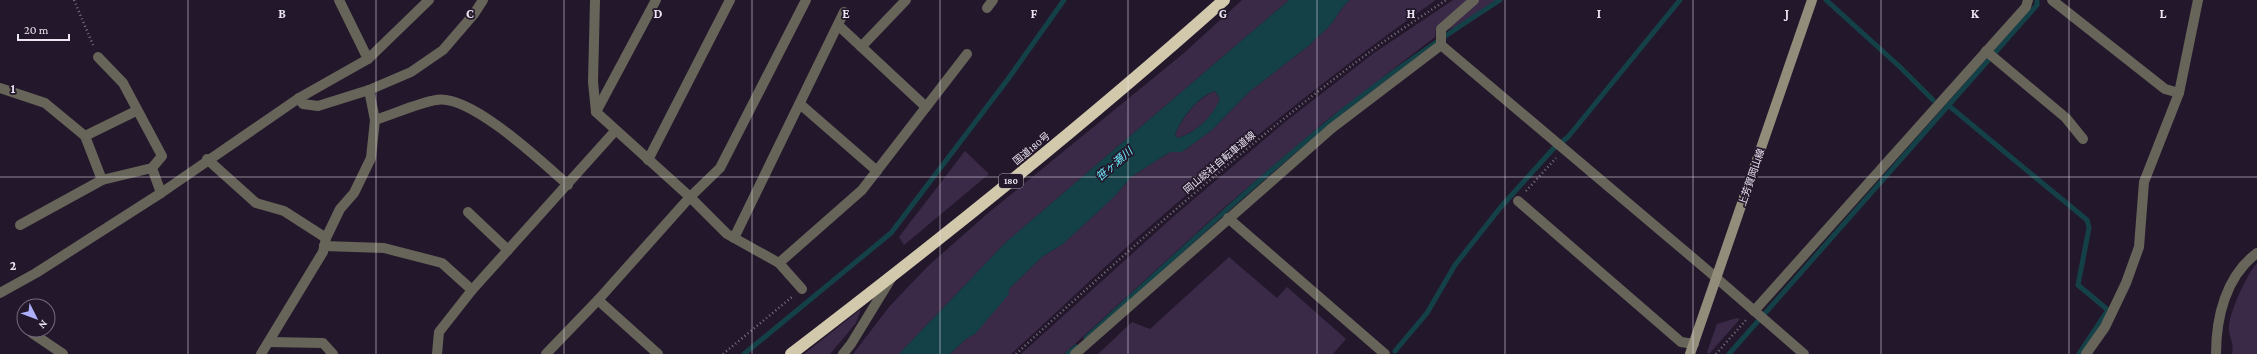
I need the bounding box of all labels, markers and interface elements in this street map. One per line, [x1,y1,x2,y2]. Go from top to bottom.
text: B [278,6,286,21]
text: C [466,6,474,21]
text: D [654,6,663,21]
text: E [842,6,850,21]
text: F [1031,6,1038,21]
text: G [1219,6,1227,21]
text: H [1407,6,1416,21]
text: I [1597,6,1601,21]
text: J [1783,6,1789,21]
text: K [1971,6,1980,21]
text: L [2160,6,2167,21]
scale bar [18,16,69,42]
text: 20 m [24,23,49,37]
text: 1 [11,81,16,96]
street label: 岡山総社自転車道線 [1181,129,1257,196]
street label: 国道180号 [1011,130,1052,167]
water label: 笹ヶ瀬川 [1093,144,1135,183]
street label: 上芳賀岡山線 [1737,147,1766,207]
road number: 180 [999,174,1023,188]
text: 2 [10,258,17,273]
north arrow [16,298,56,338]
text: N [36,318,50,332]

